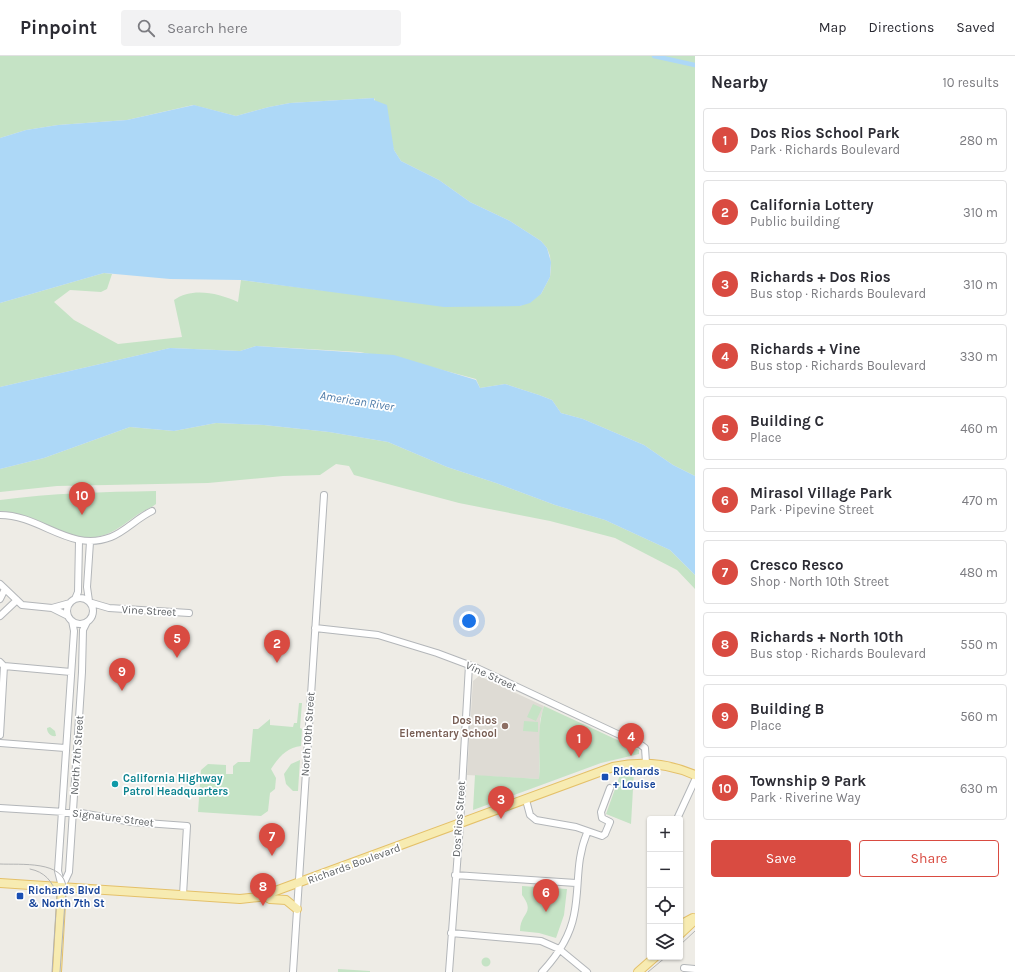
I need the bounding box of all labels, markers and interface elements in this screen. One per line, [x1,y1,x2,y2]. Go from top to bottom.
search box [121,10,401,46]
text: Pinpoint [20,17,97,39]
icon: search [135,17,157,39]
text: Search here [167,19,248,37]
text: Map [819,19,847,36]
text: Directions [869,19,934,36]
text: Saved [956,19,995,36]
text: Nearby [711,72,768,92]
text: 10 results [942,75,999,90]
text: Dos Rios School Park [750,124,900,142]
text: 1 [723,133,727,148]
text: 280 m [960,133,998,148]
text: Park · Richards Boulevard [750,142,900,157]
text: California Lottery [750,196,874,214]
text: 2 [721,205,729,220]
text: 310 m [963,205,998,220]
text: Public building [750,214,840,229]
text: Richards + Dos Rios [750,268,891,286]
text: 3 [721,277,729,292]
text: 310 m [963,277,998,292]
text: Bus stop · Richards Boulevard [750,286,926,301]
text: Richards + Vine [750,340,861,358]
text: 4 [721,349,729,364]
text: 330 m [960,349,998,364]
text: Bus stop · Richards Boulevard [750,358,926,373]
water label: American River [319,388,396,414]
text: Building C [750,412,824,430]
text: 5 [721,421,729,436]
text: 460 m [960,421,998,436]
text: Place [750,430,781,445]
pin: 10 [69,482,95,515]
text: Mirasol Village Park [750,484,892,502]
text: 6 [721,493,729,508]
text: 470 m [962,493,998,508]
text: Park · Pipevine Street [750,502,874,517]
text: Cresco Resco [750,556,843,574]
text: 7 [722,565,728,580]
text: 480 m [960,565,998,580]
text: Shop · North 10th Street [750,574,889,589]
street label: Vine Street [121,603,177,619]
your location [459,611,479,631]
pin: 5 [164,625,190,658]
text: Richards + North 10th [750,628,904,646]
pin: 2 [264,630,290,663]
text: 8 [721,637,729,652]
text: 550 m [960,637,998,652]
text: Bus stop · Richards Boulevard [750,646,926,661]
pin: 9 [109,658,135,691]
street label: Vine Street [464,659,518,693]
street label: North 10th Street [299,691,317,777]
text: Building B [750,700,824,718]
text: 9 [721,709,729,724]
text: 560 m [960,709,998,724]
place label: Dos Rios Elementary School [399,714,497,740]
street label: North 7th Street [68,715,86,795]
text: Place [750,718,781,733]
marker: Dos Rios Elementary School [500,721,510,731]
pin: 4 [618,723,644,756]
pin: 1 [566,725,592,758]
place label: Richards + Louise [613,765,660,791]
place label: California Highway Patrol Headquarters [123,772,228,798]
marker: Richards + Louise [600,772,610,782]
text: Township 9 Park [750,772,866,790]
marker: California Highway Patrol Headquarters [110,779,120,789]
street label: Dos Rios Street [450,780,468,858]
text: 10 [719,781,731,796]
text: 630 m [960,781,998,796]
pin: 3 [488,786,514,819]
text: Park · Riverine Way [750,790,861,805]
street label: Signature Street [71,807,155,829]
map controls [647,816,683,960]
button: + [647,816,683,852]
pin: 7 [259,823,285,856]
button: Save [711,840,851,877]
button: Share [859,840,999,877]
street label: Richards Boulevard [306,841,402,887]
button: − [647,852,683,888]
pin: 8 [250,873,276,906]
pin: 6 [533,879,559,912]
place label: Richards Blvd & North 7th St [28,884,105,910]
button: locate [647,888,683,924]
marker: Richards Blvd & North 7th St [15,891,25,901]
button: layers [647,924,683,960]

